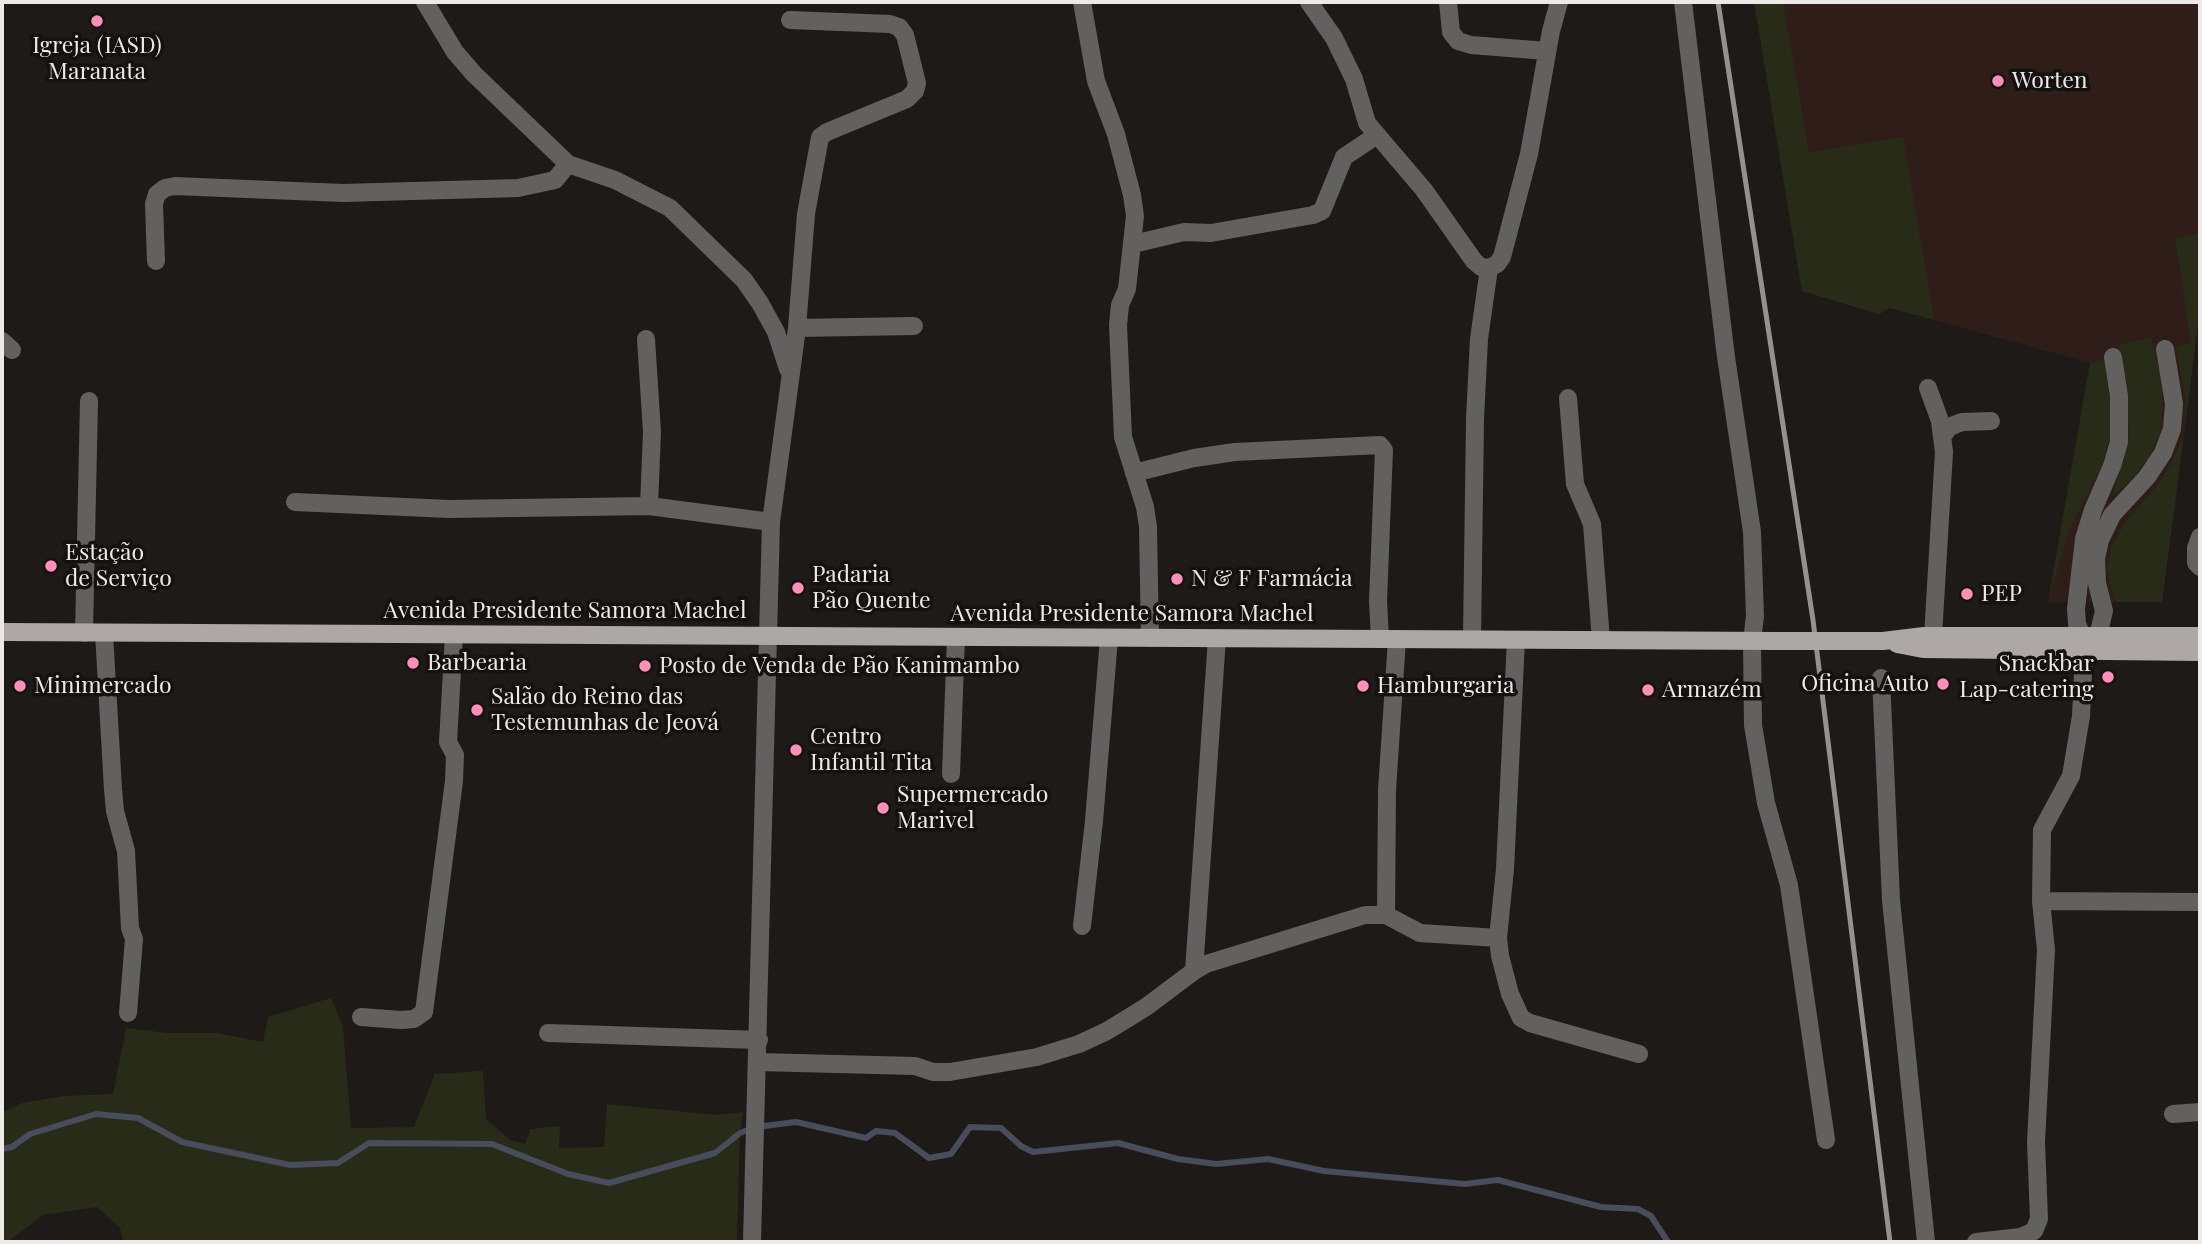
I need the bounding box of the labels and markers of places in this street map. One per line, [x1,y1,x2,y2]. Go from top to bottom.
marker: Igreja (IASD) Maranata [89,13,105,29]
place label: Igreja (IASD) Maranata [32,32,162,86]
place label: Worten [2012,67,2088,95]
marker: Worten [1990,73,2006,89]
place label: Estação de Serviço [65,539,172,593]
marker: Estação de Serviço [43,558,59,574]
place label: Padaria Pão Quente [812,561,931,615]
place label: N & F Farmácia [1191,565,1352,593]
marker: N & F Farmácia [1169,571,1185,587]
marker: Padaria Pão Quente [790,580,806,596]
place label: PEP [1981,580,2022,608]
marker: PEP [1959,586,1975,602]
place label: Barbearia [427,649,527,677]
place label: Snackbar Lap-catering [1959,650,2094,704]
place label: Posto de Venda de Pão Kanimambo [659,652,1020,680]
marker: Barbearia [405,655,421,671]
marker: Posto de Venda de Pão Kanimambo [637,658,653,674]
marker: Snackbar Lap-catering [2100,669,2116,685]
place label: Oficina Auto [1801,670,1929,698]
place label: Minimercado [34,672,172,700]
place label: Hamburgaria [1377,672,1515,700]
place label: Armazém [1662,676,1762,704]
marker: Oficina Auto [1935,676,1951,692]
marker: Minimercado [12,678,28,694]
marker: Hamburgaria [1355,678,1371,694]
marker: Armazém [1640,682,1656,698]
place label: Salão do Reino das Testemunhas de Jeová [491,683,719,737]
marker: Salão do Reino das Testemunhas de Jeová [469,702,485,718]
place label: Centro Infantil Tita [810,723,932,777]
marker: Centro Infantil Tita [788,742,804,758]
place label: Supermercado Marivel [897,781,1048,835]
marker: Supermercado Marivel [875,800,891,816]

